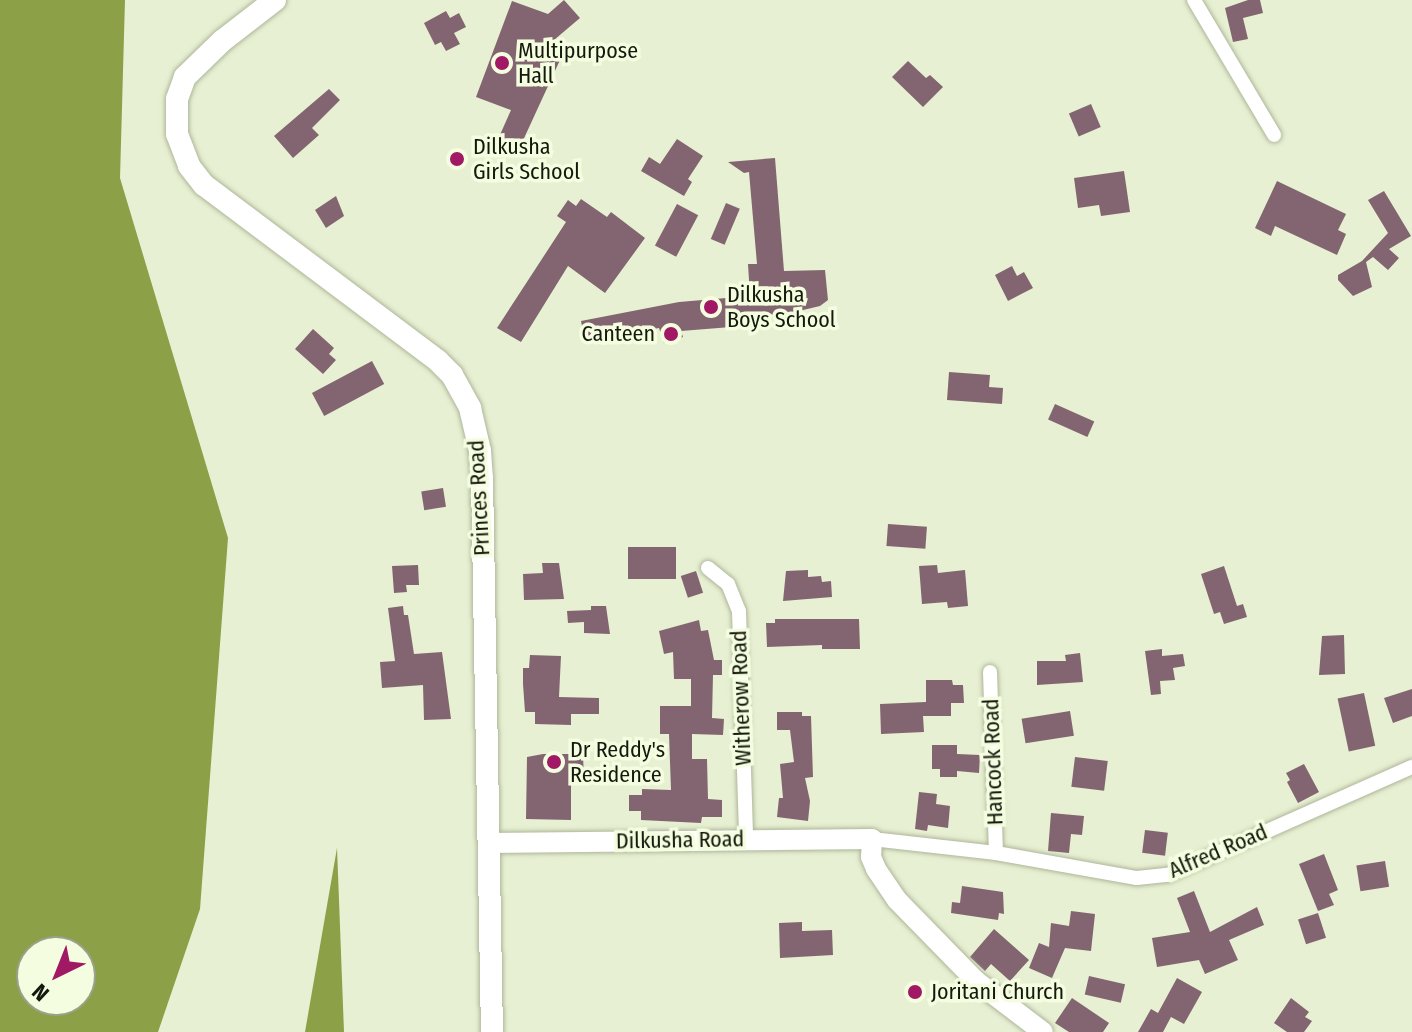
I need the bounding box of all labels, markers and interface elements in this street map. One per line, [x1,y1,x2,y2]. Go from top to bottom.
place label: Multipurpose Hall [518,37,638,88]
marker: Multipurpose Hall [493,54,511,72]
place label: Dilkusha Girls School [473,133,580,184]
marker: Dilkusha Girls School [448,150,466,168]
place label: Dilkusha Boys School [727,281,836,332]
marker: Dilkusha Boys School [702,298,720,316]
place label: Canteen [581,321,655,347]
marker: Canteen [662,325,680,343]
street label: Princes Road [463,439,495,557]
street label: Witherow Road [725,630,757,766]
street label: Hancock Road [978,698,1008,826]
place label: Dr Reddy's Residence [570,736,665,788]
marker: Dr Reddy's Residence [545,753,563,771]
street label: Alfred Road [1165,818,1271,884]
street label: Dilkusha Road [616,826,744,854]
north arrow [16,936,96,1016]
text: N [27,978,55,1007]
place label: Joritani Church [931,979,1064,1005]
marker: Joritani Church [906,983,924,1001]

